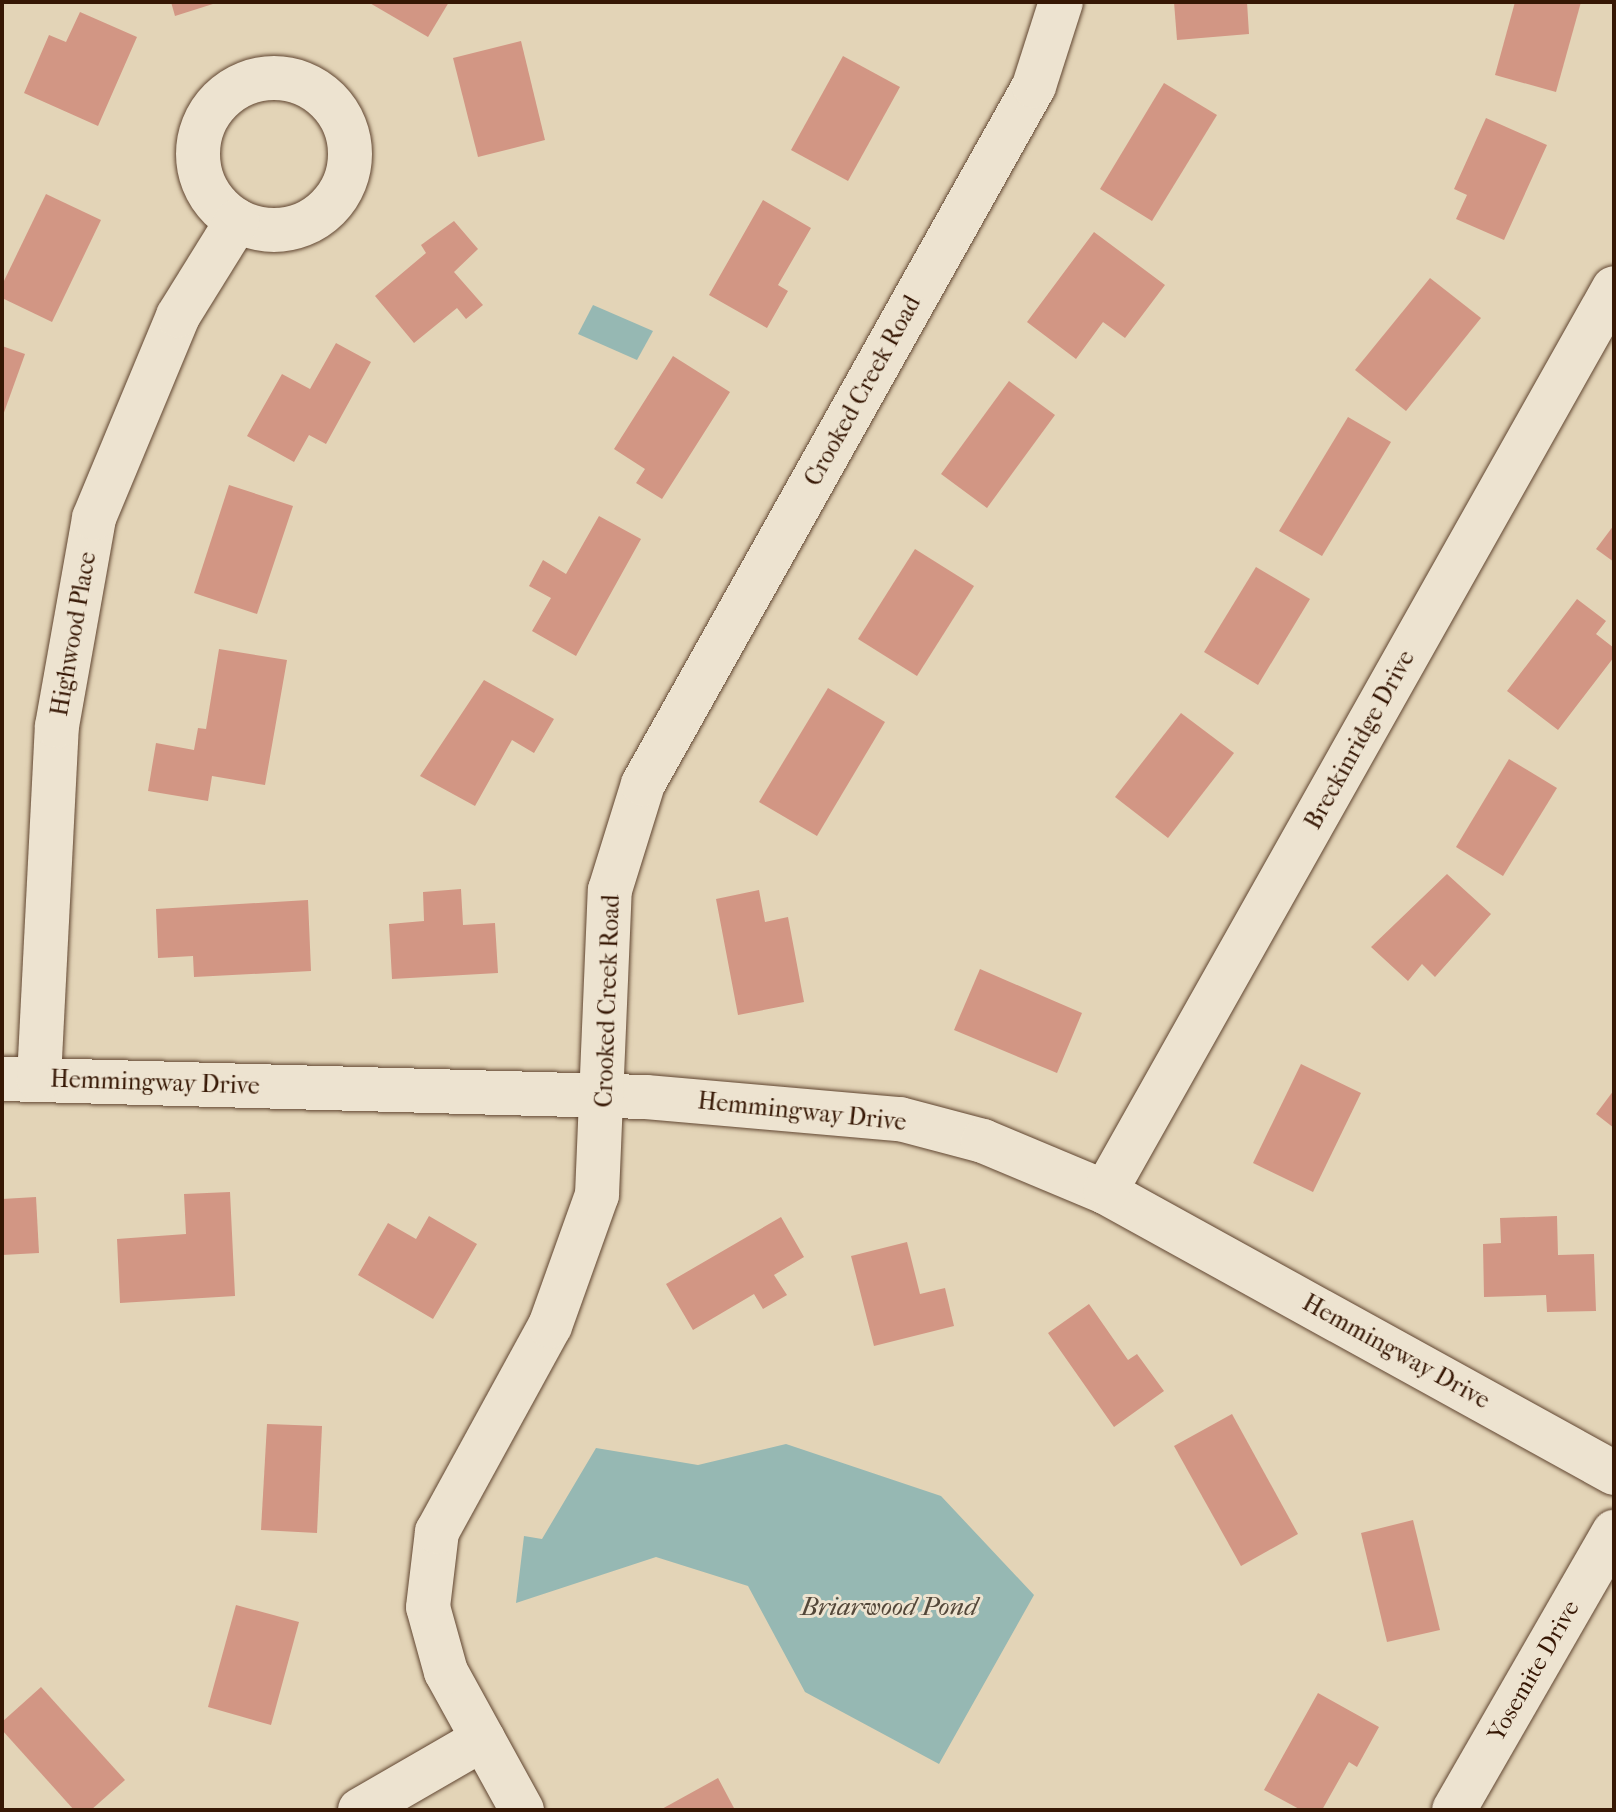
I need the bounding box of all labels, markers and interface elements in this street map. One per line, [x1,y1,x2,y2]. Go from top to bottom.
street label: Crooked Creek Road [799,291,927,491]
street label: Highwood Place [45,550,103,718]
street label: Breckinridge Drive [1299,646,1421,834]
street label: Crooked Creek Road [590,894,626,1108]
street label: Hemmingway Drive [50,1065,260,1101]
street label: Hemmingway Drive [696,1087,908,1137]
street label: Hemmingway Drive [1297,1289,1495,1415]
water label: Briarwood Pond [801,1591,977,1623]
street label: Yosemite Drive [1482,1595,1586,1747]

